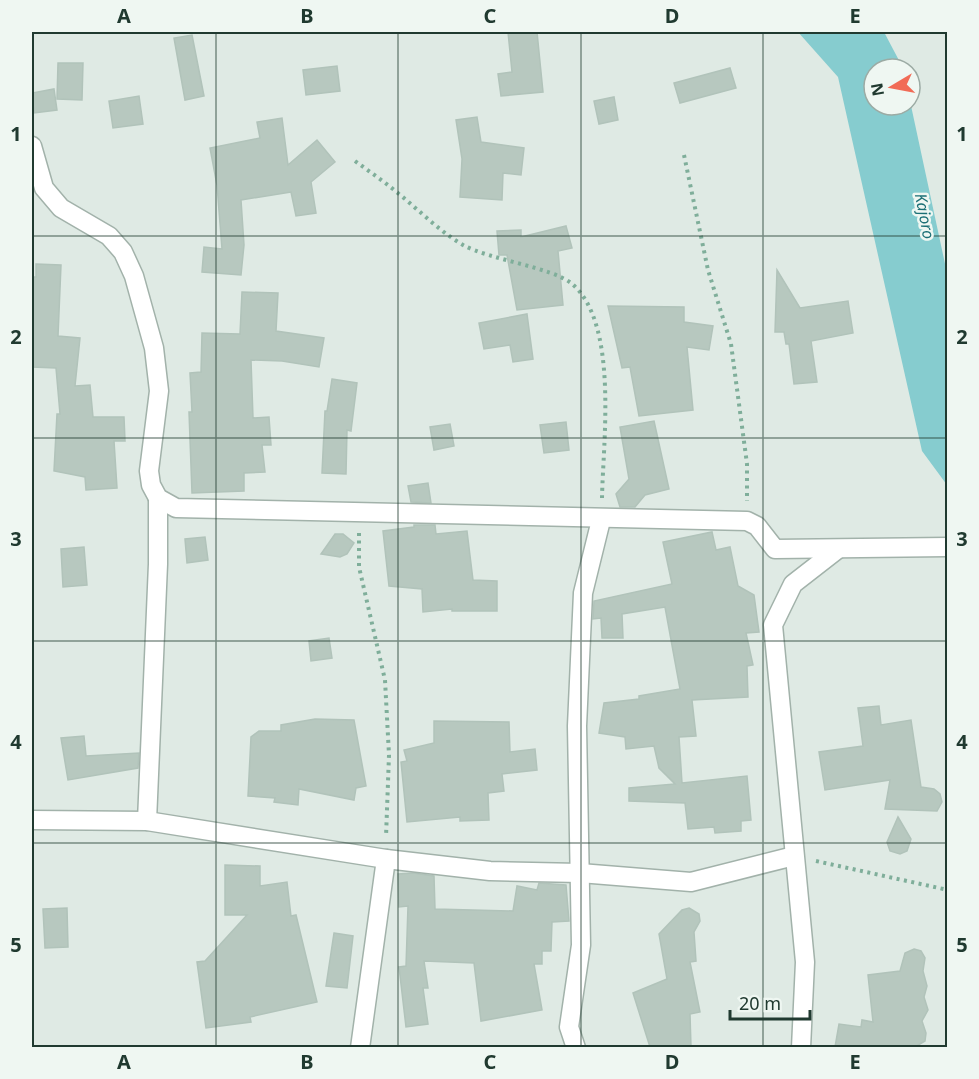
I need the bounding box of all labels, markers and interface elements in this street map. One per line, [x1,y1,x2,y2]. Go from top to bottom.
text: A [117,2,131,29]
text: B [300,2,314,29]
text: C [484,2,497,29]
text: D [665,2,679,29]
text: E [849,2,861,29]
north arrow [862,57,922,117]
text: N [865,81,889,98]
text: 1 [10,120,22,147]
text: 1 [956,120,968,147]
water label: Kajoro [910,191,940,241]
text: 2 [10,323,22,350]
text: 2 [956,323,968,350]
text: 3 [10,525,22,552]
text: 3 [956,525,968,552]
text: 4 [10,728,22,755]
text: 4 [956,728,968,755]
text: 5 [10,931,22,958]
text: 5 [956,931,968,958]
scale bar [730,983,810,1021]
text: 20 m [739,991,781,1015]
text: A [117,1048,131,1075]
text: B [300,1048,314,1075]
text: C [484,1048,497,1075]
text: D [665,1048,679,1075]
text: E [849,1048,861,1075]

